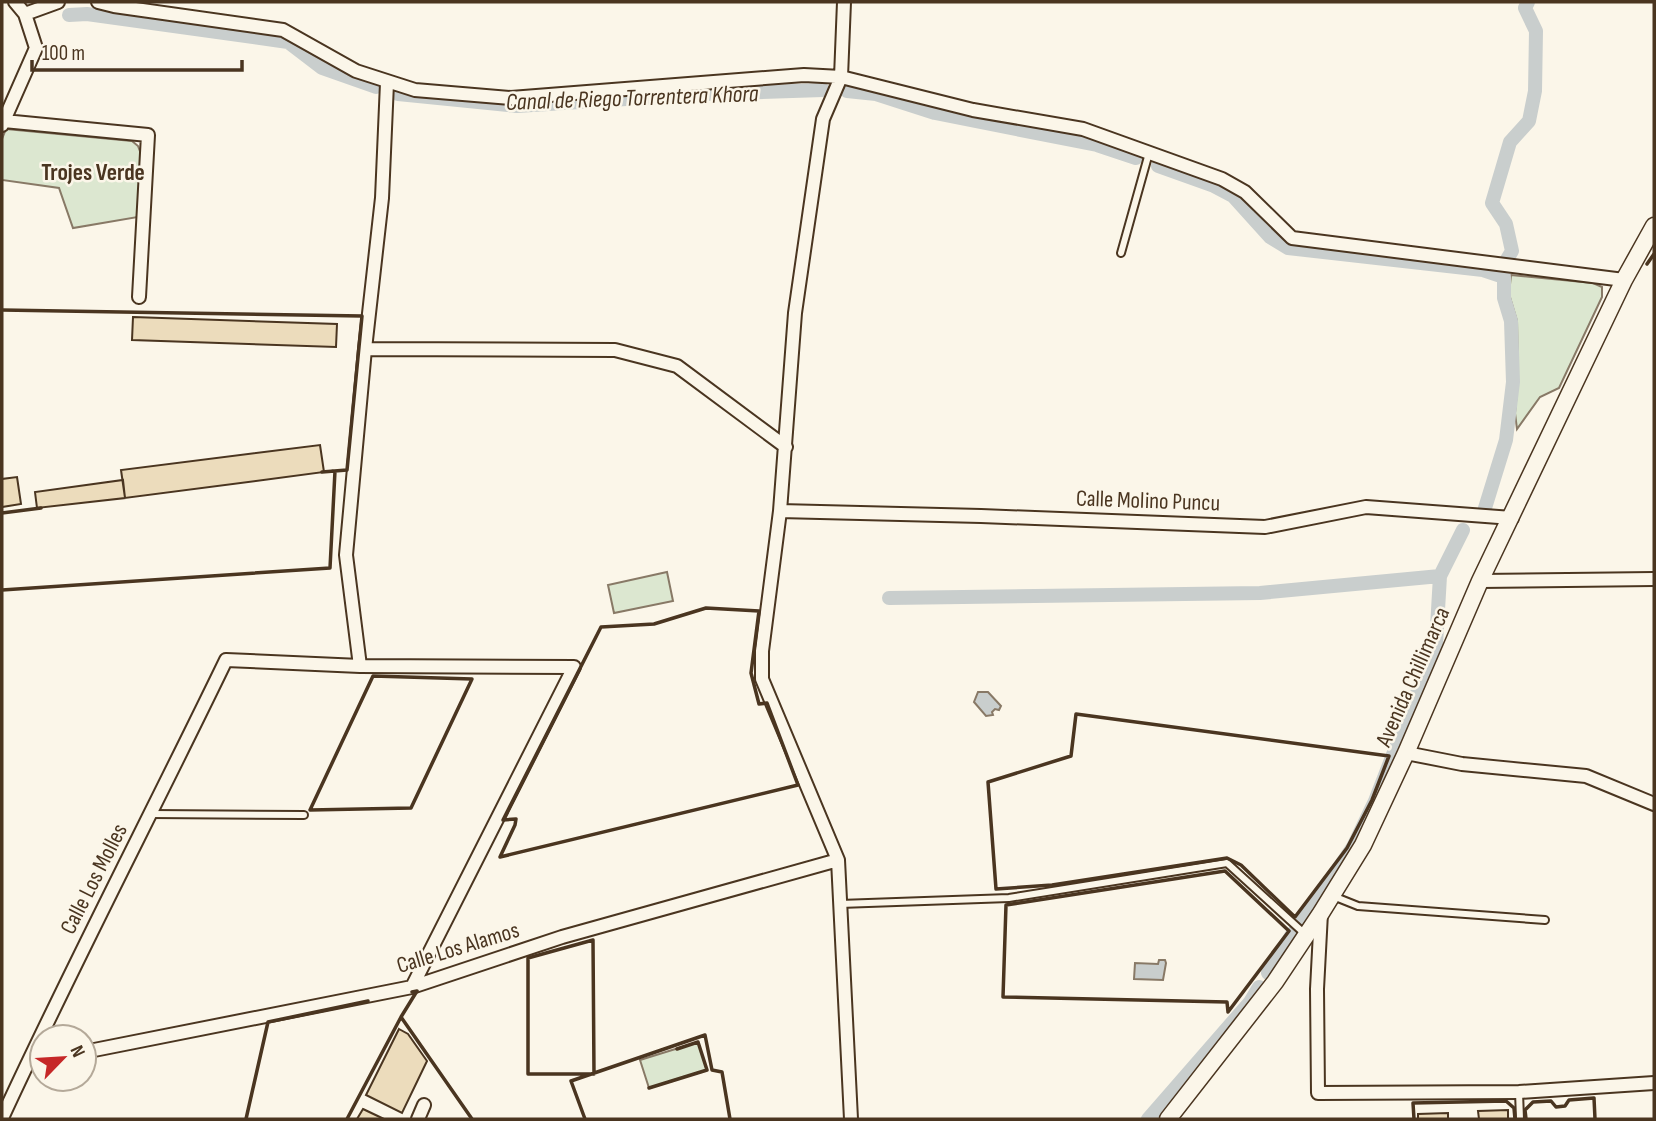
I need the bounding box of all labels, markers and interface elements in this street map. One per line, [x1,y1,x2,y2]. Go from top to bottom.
scale bar [32,28,242,72]
text: 100 m [42,41,85,66]
water label: Canal de Riego Torrentera Khora [505,79,759,117]
district label: Trojes Verde [41,158,145,187]
street label: Calle Molino Puncu [1075,484,1221,518]
street label: Avenida Chillimarca [1369,603,1456,752]
street label: Calle Los Molles [54,819,134,939]
street label: Calle Los Alamos [393,916,523,980]
north arrow [28,1023,98,1093]
text: N [64,1042,90,1061]

